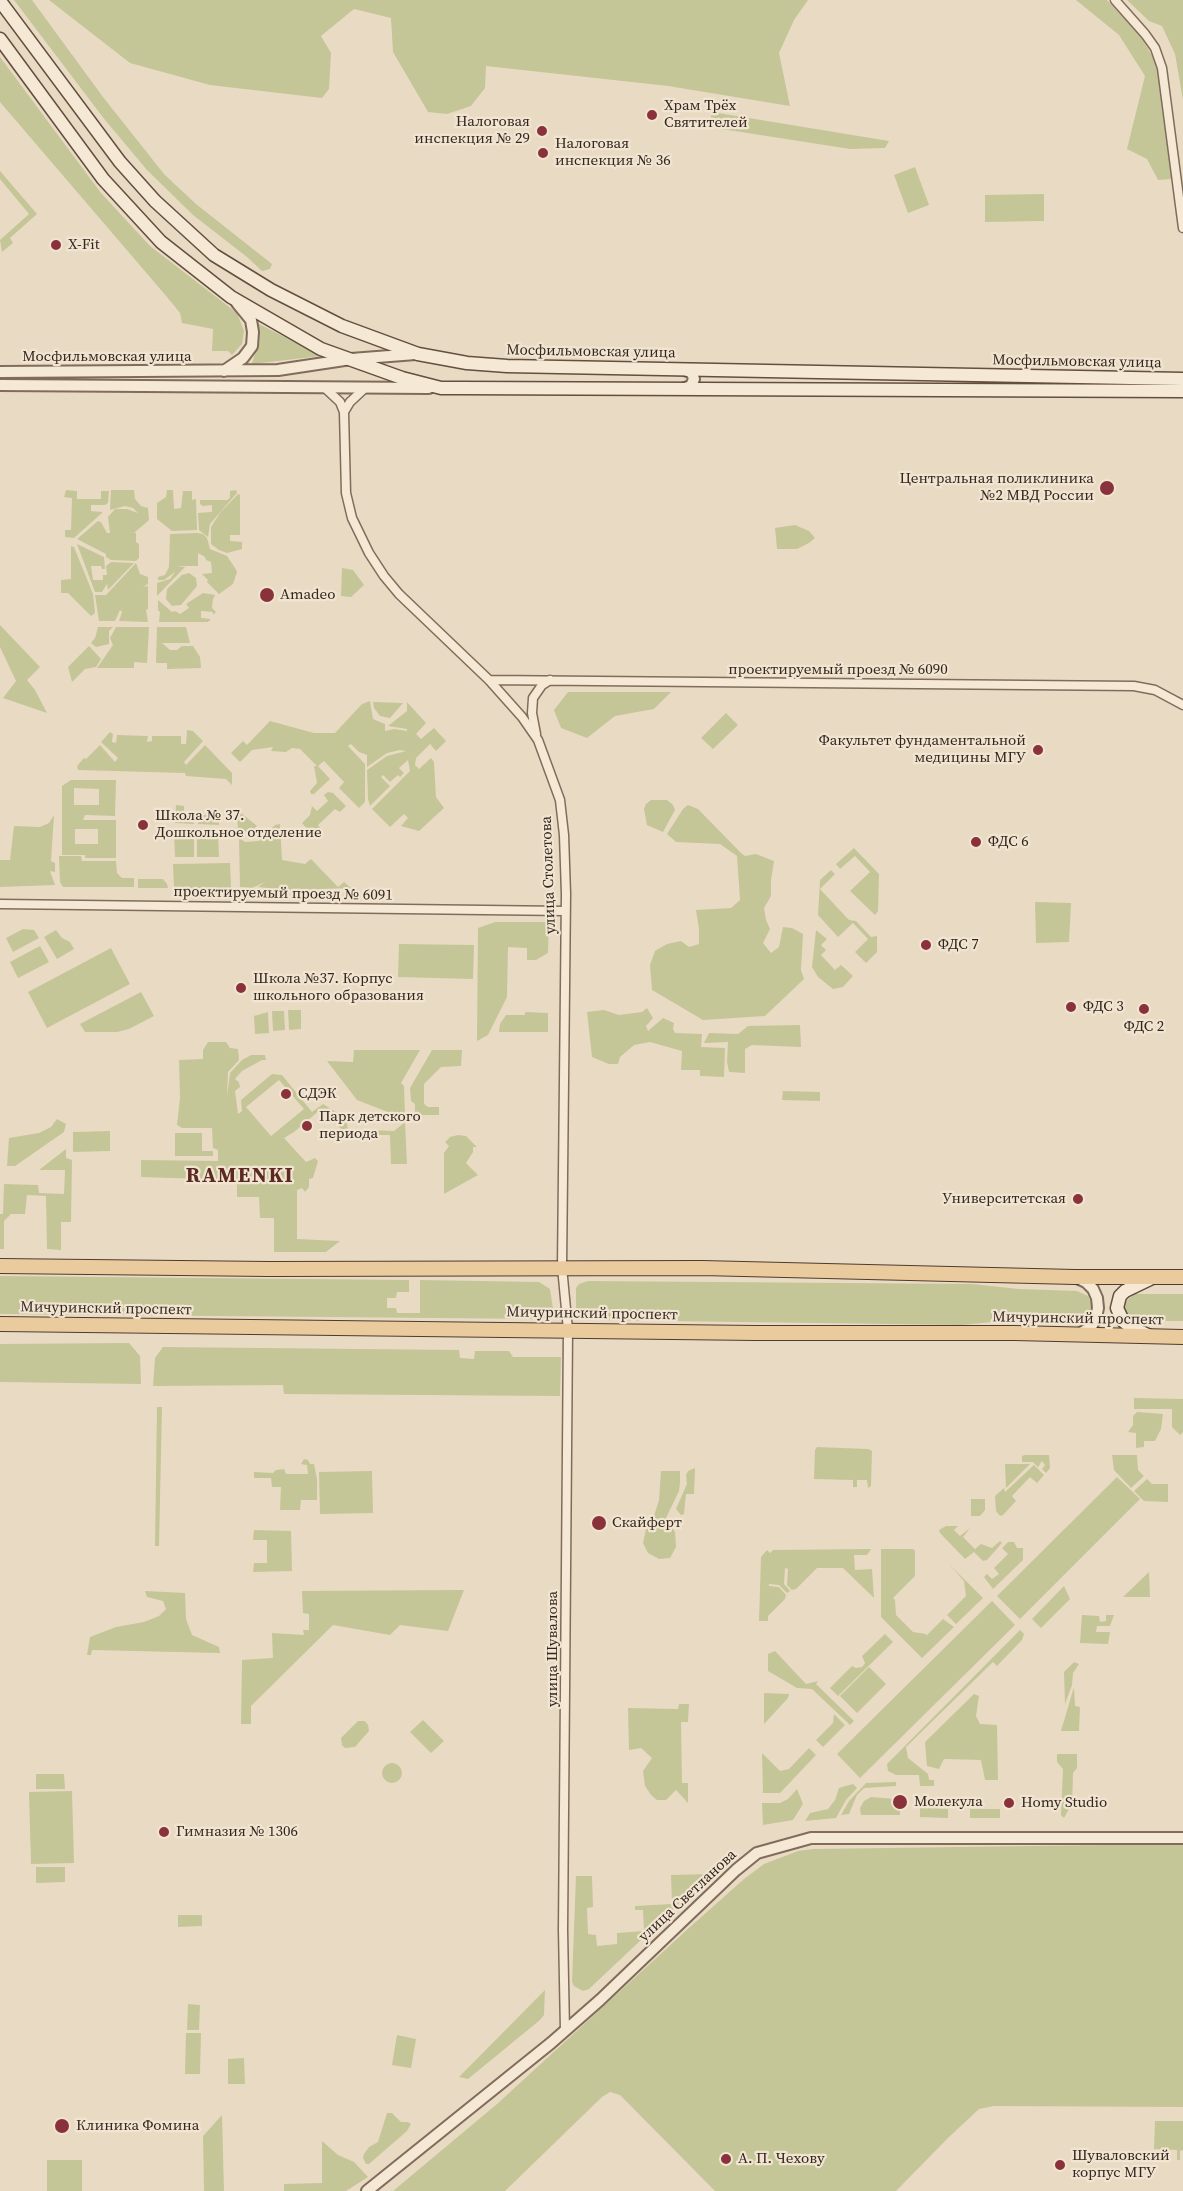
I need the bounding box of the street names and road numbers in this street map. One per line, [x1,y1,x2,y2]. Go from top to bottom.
street label: Мосфильмовская улица [506,342,676,362]
street label: Мосфильмовская улица [22,348,192,366]
street label: Мосфильмовская улица [992,352,1162,372]
street label: проектируемый проезд № 6090 [728,661,948,679]
street label: улица Столетова [538,816,560,934]
street label: проектируемый проезд № 6091 [173,883,393,905]
street label: Мичуринский проспект [20,1299,192,1319]
street label: Мичуринский проспект [506,1304,678,1324]
street label: Мичуринский проспект [992,1309,1164,1329]
street label: улица Шувалова [544,1591,562,1707]
street label: улица Светланова [635,1846,741,1946]

